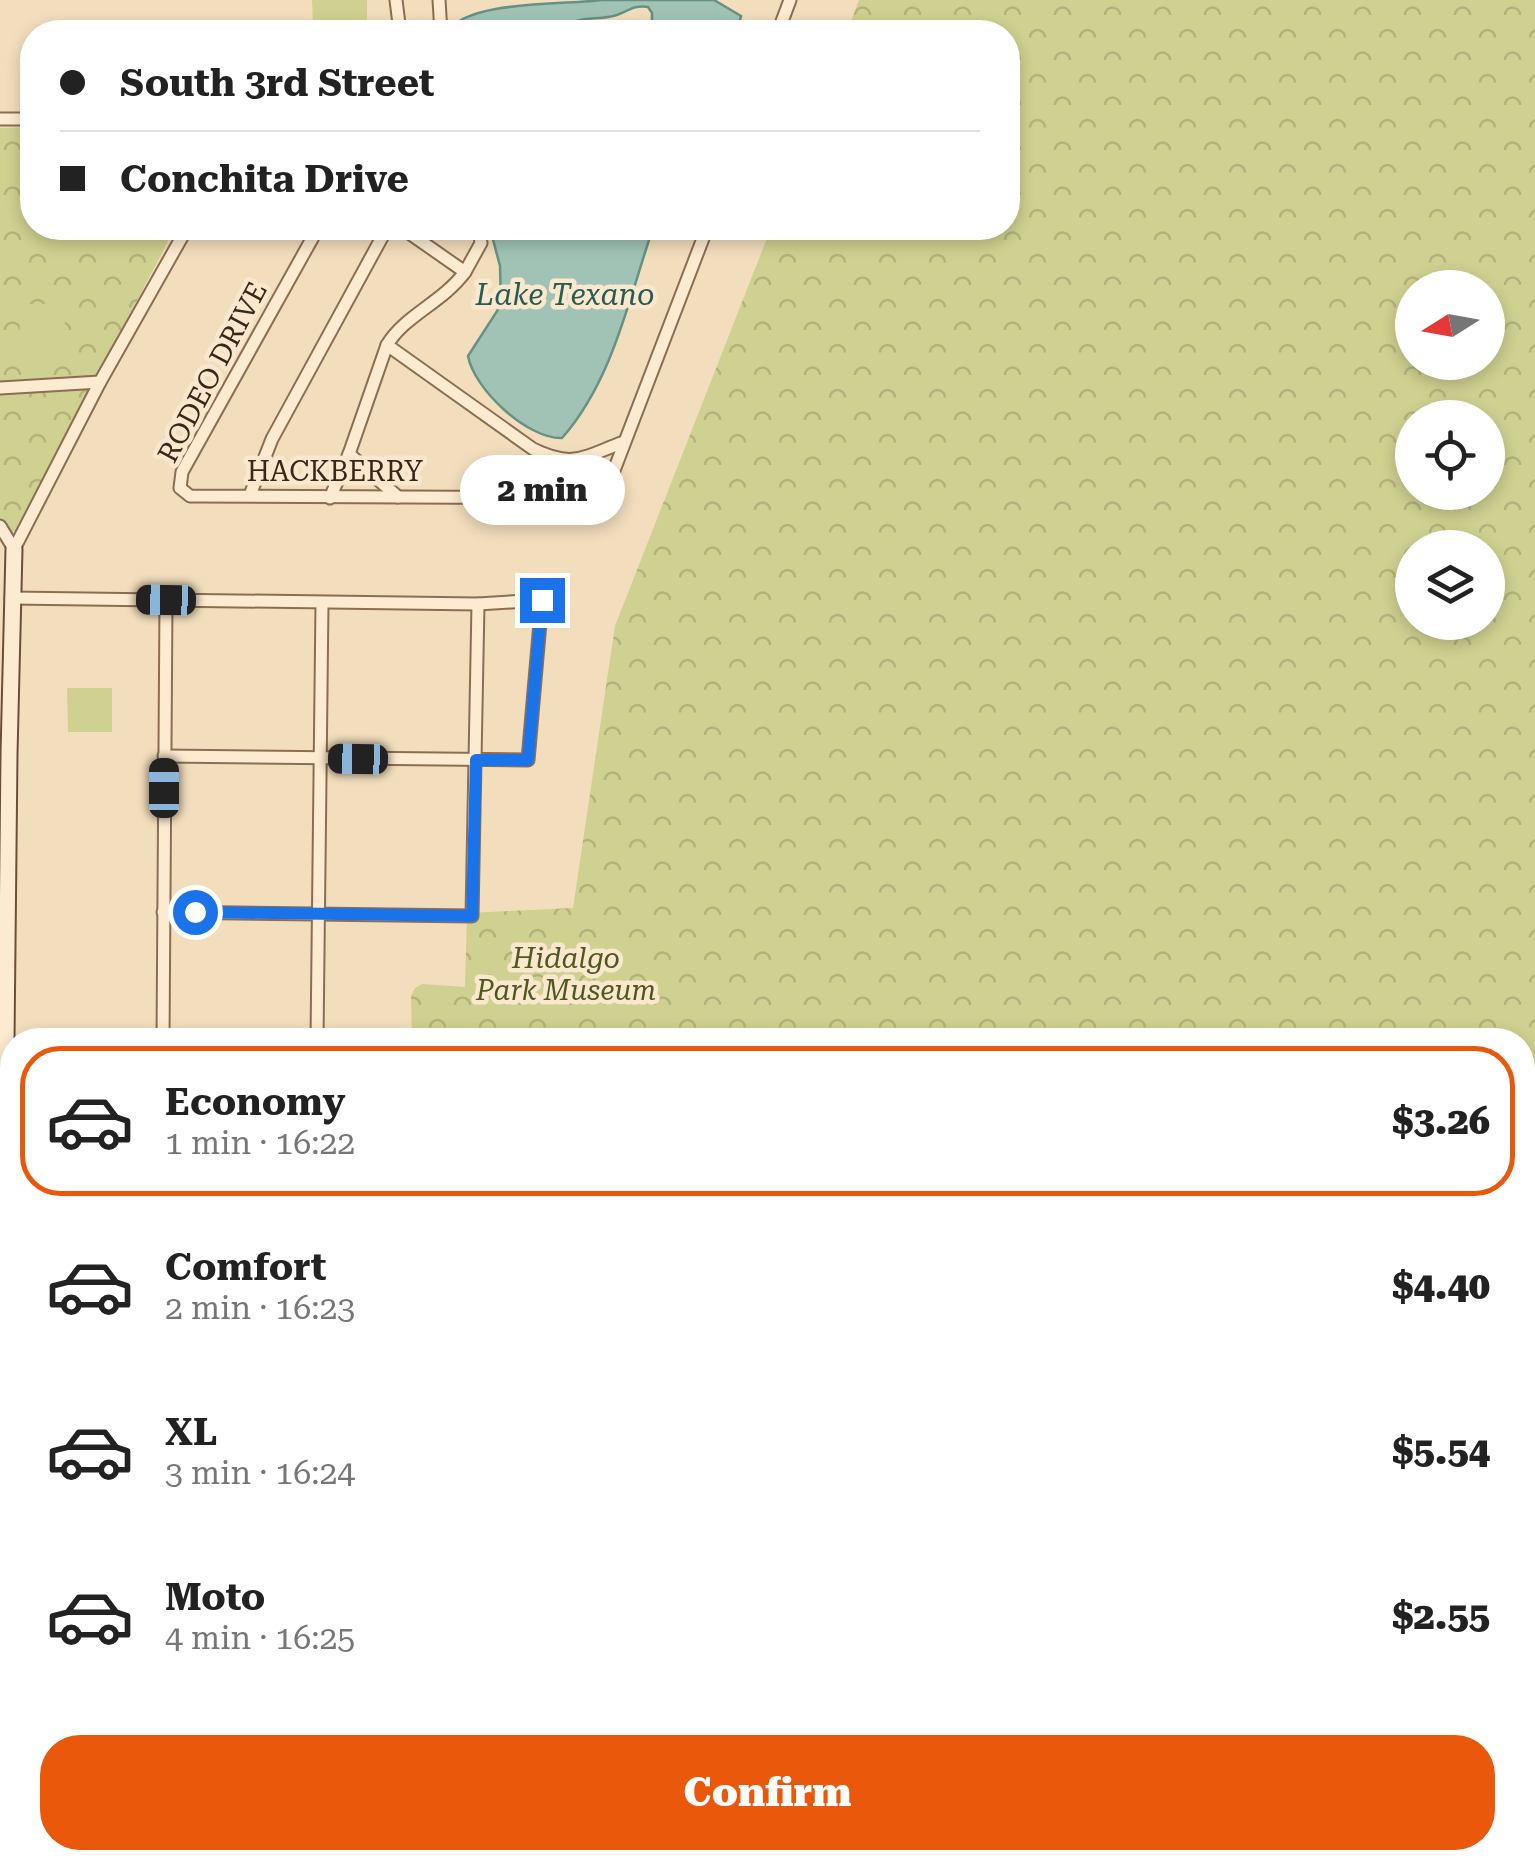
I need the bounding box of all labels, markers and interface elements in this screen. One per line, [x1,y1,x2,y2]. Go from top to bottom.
text: South 3rd Street [120,61,435,105]
text: Conchita Drive [120,157,409,201]
north arrow [1395,270,1505,380]
map controls [1395,270,1505,640]
street label: RODEO DRIVE [151,276,274,468]
water label: Lake Texano [474,277,655,312]
button: locate [1395,400,1505,510]
street label: HACKBERRY [247,455,423,488]
callout: 2 min [460,455,624,525]
text: 2 min [498,471,587,509]
button: layers [1395,530,1505,640]
route end [520,578,565,623]
car [136,584,196,616]
car [328,743,388,775]
car [149,758,179,818]
route start [173,890,218,935]
park label: Hidalgo Park Museum [475,942,656,1007]
icon: car [45,1076,135,1166]
text: Economy [165,1080,345,1124]
text: $3.26 [1392,1099,1490,1143]
text: 1 min · 16:22 [165,1124,355,1162]
icon: car [45,1241,135,1331]
text: Comfort [165,1245,326,1289]
text: $4.40 [1392,1264,1490,1308]
text: 2 min · 16:23 [165,1289,355,1327]
icon: car [45,1406,135,1496]
text: XL [165,1410,217,1454]
text: $5.54 [1392,1429,1490,1473]
text: 3 min · 16:24 [165,1454,355,1492]
icon: car [45,1571,135,1661]
text: Moto [165,1575,265,1619]
text: $2.55 [1392,1594,1490,1638]
text: 4 min · 16:25 [165,1619,355,1657]
button: Confirm [40,1735,1495,1850]

